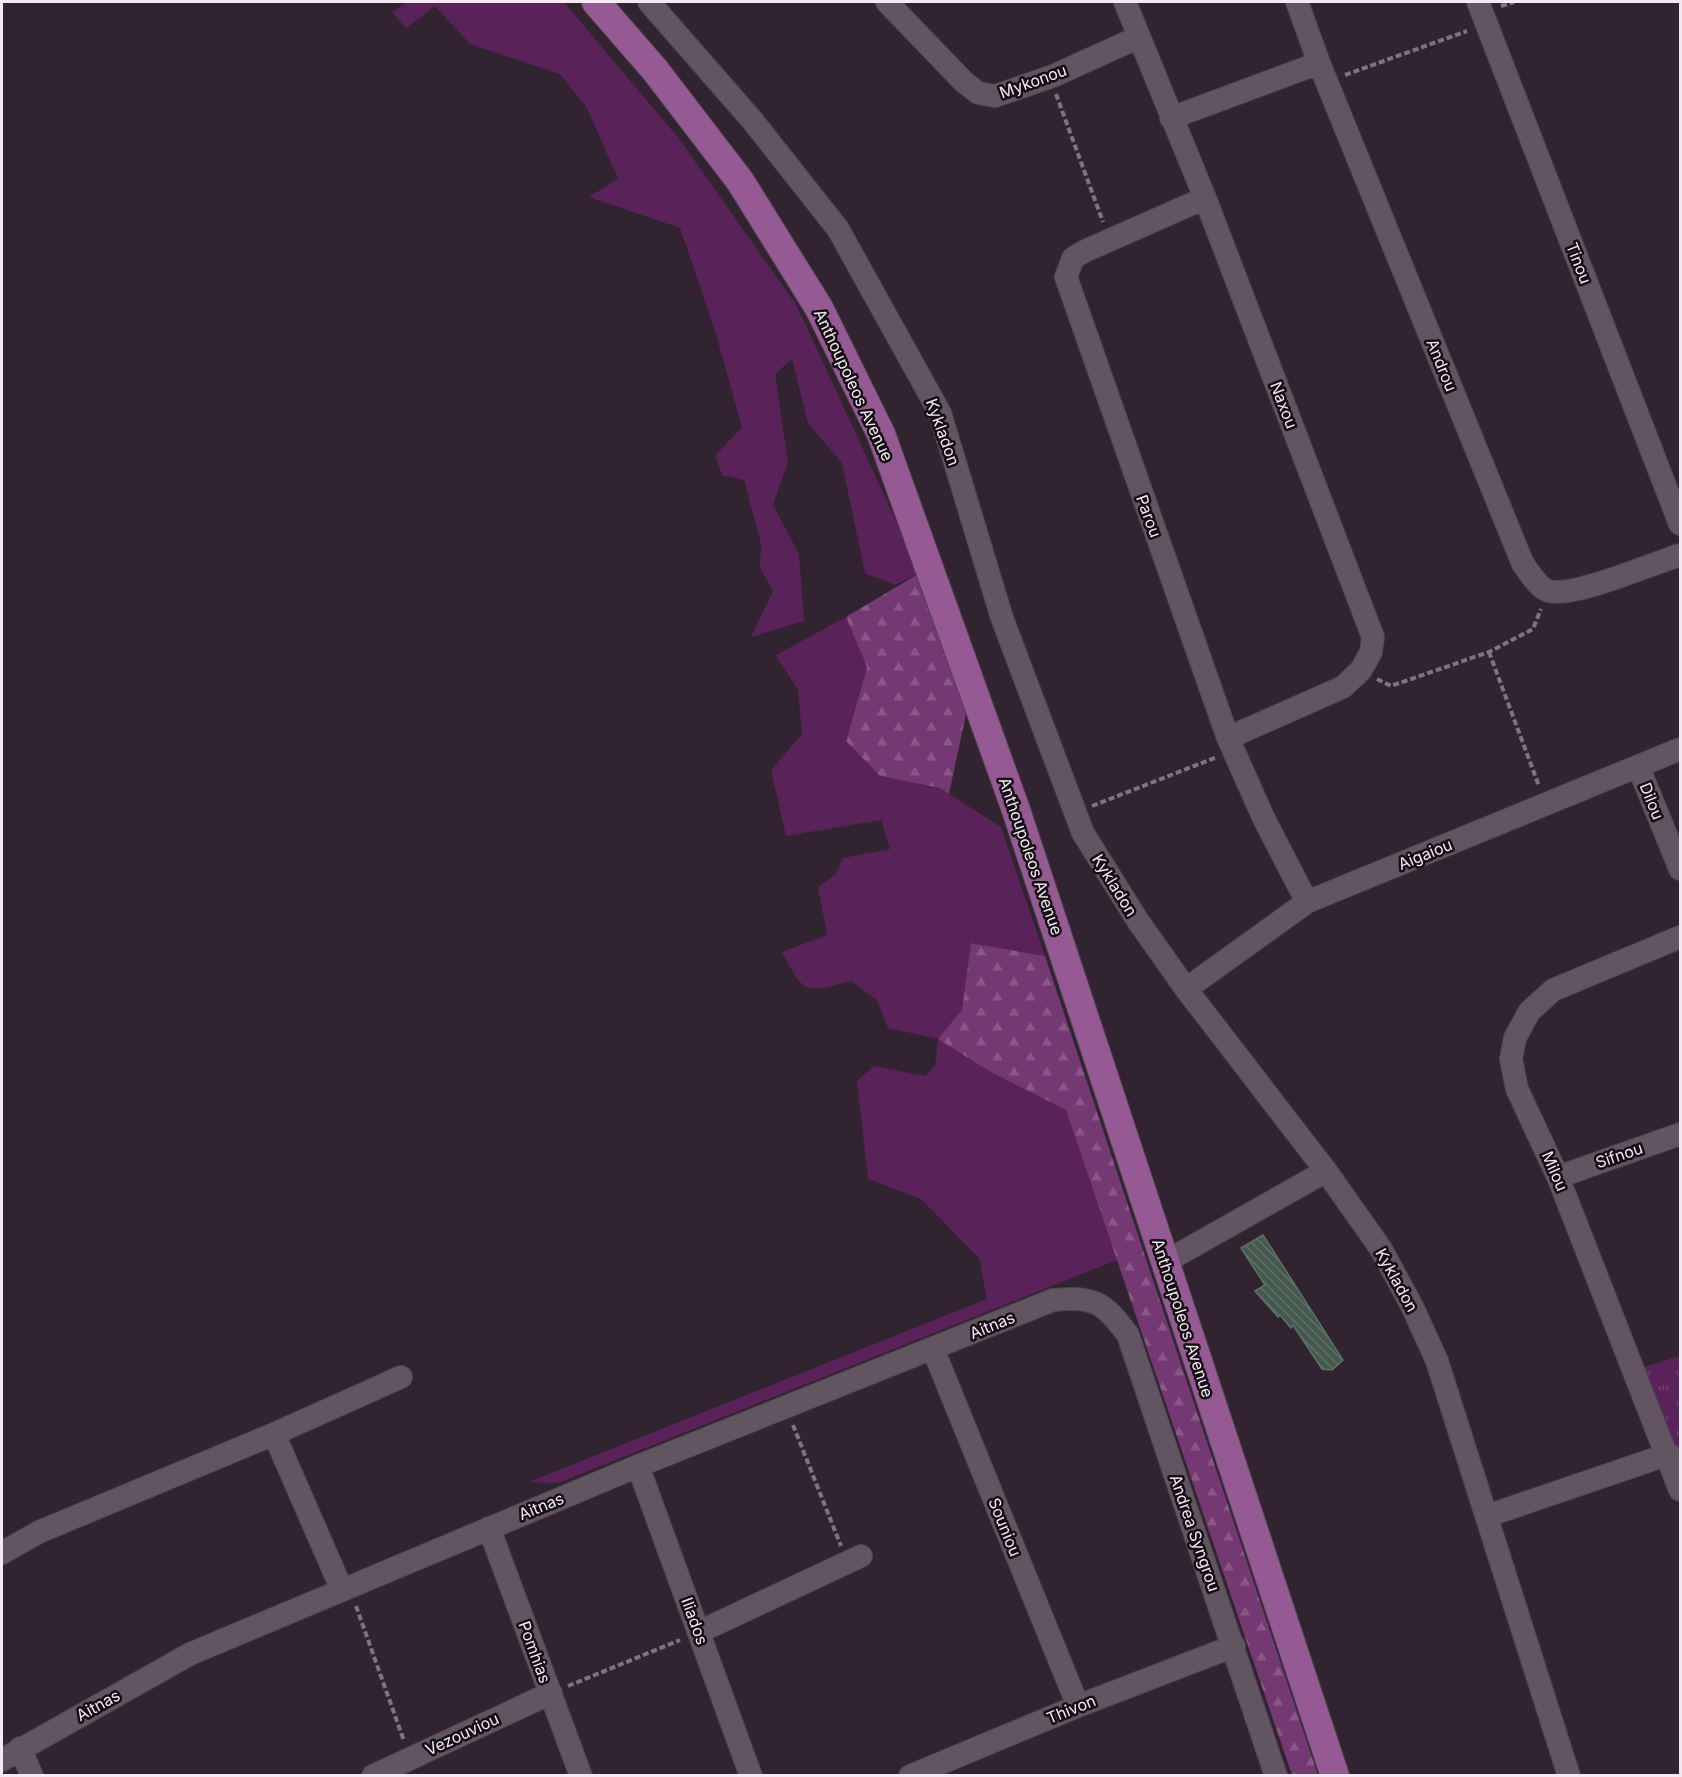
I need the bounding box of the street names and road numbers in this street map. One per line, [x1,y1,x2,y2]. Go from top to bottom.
street label: Mykonou [997,60,1069,102]
street label: Tinou [1562,239,1596,287]
street label: Anthoupoleos Avenue [810,306,898,464]
street label: Androu [1422,336,1462,394]
street label: Naxou [1266,379,1302,431]
street label: Kykladon [922,396,964,468]
street label: Parou [1132,492,1166,540]
street label: Anthoupoleos Avenue [995,774,1067,938]
street label: Dilou [1636,779,1668,823]
street label: Aigaiou [1395,834,1455,874]
street label: Kykladon [1088,850,1142,920]
street label: Sifnou [1593,1138,1645,1172]
street label: Milou [1537,1148,1573,1194]
street label: Anthoupoleos Avenue [1148,1236,1218,1400]
street label: Kykladon [1371,1245,1423,1315]
street label: Aitnas [966,1307,1018,1343]
street label: Andrea Syngrou [1166,1472,1224,1594]
street label: Aitnas [515,1488,567,1524]
street label: Souniou [984,1495,1026,1559]
street label: Iliados [677,1595,713,1647]
street label: Pomhias [515,1618,555,1686]
street label: Aitnas [73,1685,123,1725]
street label: Thivon [1043,1690,1099,1728]
street label: Vezouviou [422,1708,502,1760]

